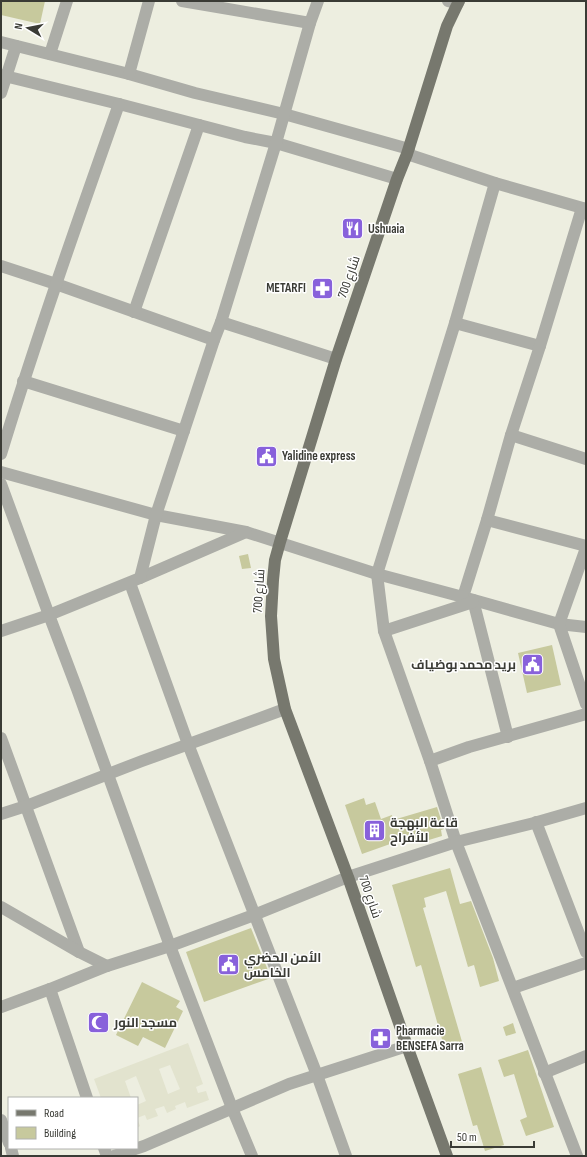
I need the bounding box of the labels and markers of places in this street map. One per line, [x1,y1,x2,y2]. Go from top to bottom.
restaurant icon: Ushuaia [339,216,365,242]
place label: Ushuaia [368,221,405,237]
pharmacy icon: METARFI [309,275,335,301]
place label: METARFI [266,280,306,296]
public building icon: Yalidine express [254,443,280,469]
place label: Yalidine express [282,448,356,464]
public building icon: بريد محمد بوضياف [519,652,545,678]
place label: بريد محمد بوضياف [411,657,516,673]
place label: قاعة البهجة للأفراح [390,815,458,846]
building icon: قاعة البهجة للأفراح [362,817,388,843]
place label: الأمن الحضري الخامس [244,950,321,981]
public building icon: الأمن الحضري الخامس [215,952,241,978]
mosque icon: مسجد النور [85,1010,111,1036]
place label: مسجد النور [113,1015,177,1031]
place label: Pharmacie BENSEFA Sarra [396,1023,464,1054]
pharmacy icon: Pharmacie BENSEFA Sarra [367,1025,393,1051]

